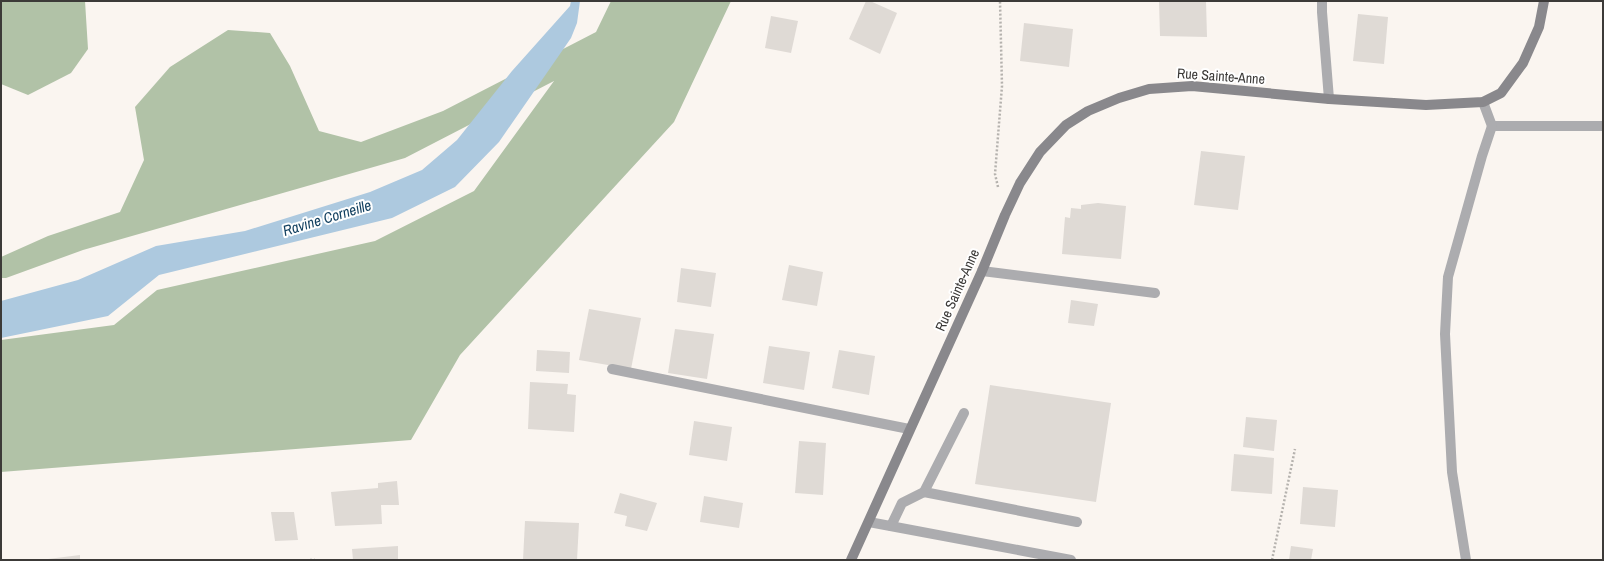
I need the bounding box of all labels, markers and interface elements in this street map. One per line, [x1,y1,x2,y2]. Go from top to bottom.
street label: Rue Sainte-Anne [1176,64,1266,88]
water label: Ravine Corneille [280,194,374,241]
street label: Rue Sainte-Anne [931,246,983,334]

